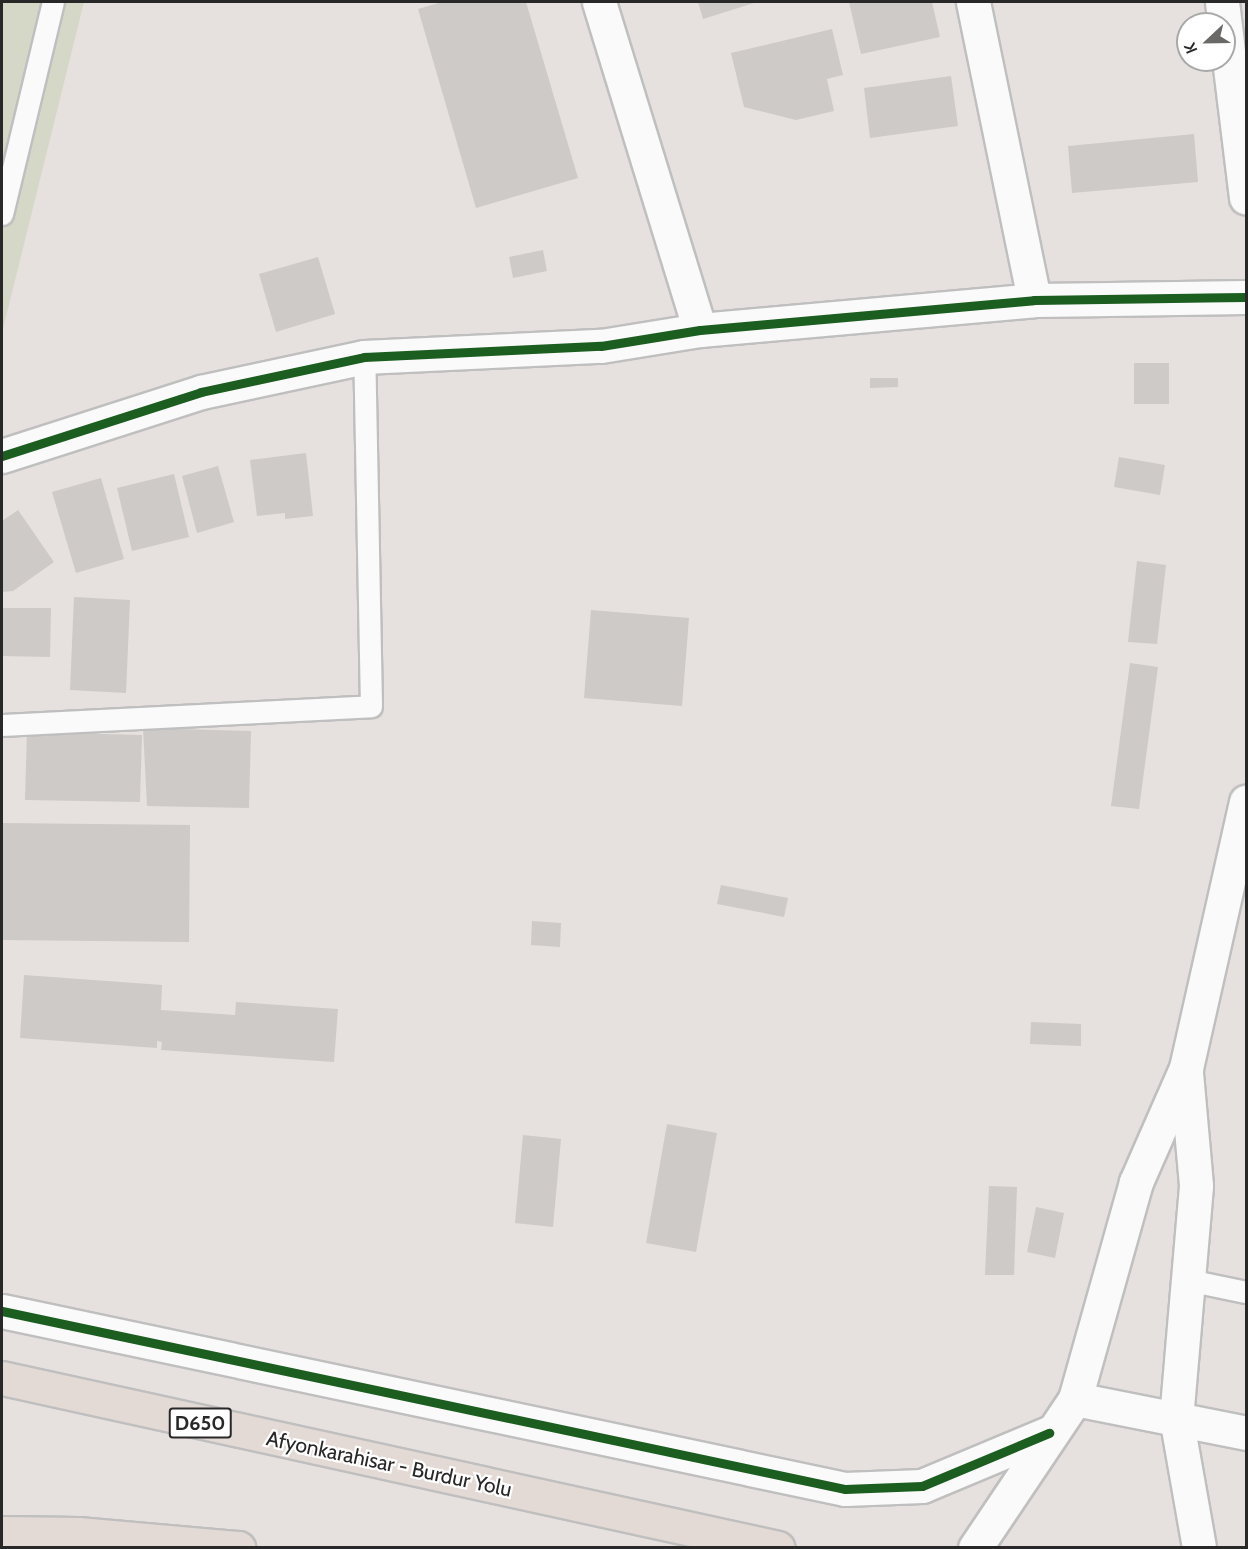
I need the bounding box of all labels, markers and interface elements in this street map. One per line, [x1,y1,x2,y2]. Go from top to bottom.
north arrow [1176,12,1236,72]
text: K [1180,40,1201,56]
road number: D650 [168,1406,232,1440]
street label: Afyonkarahisar - Burdur Yolu [264,1426,514,1502]

